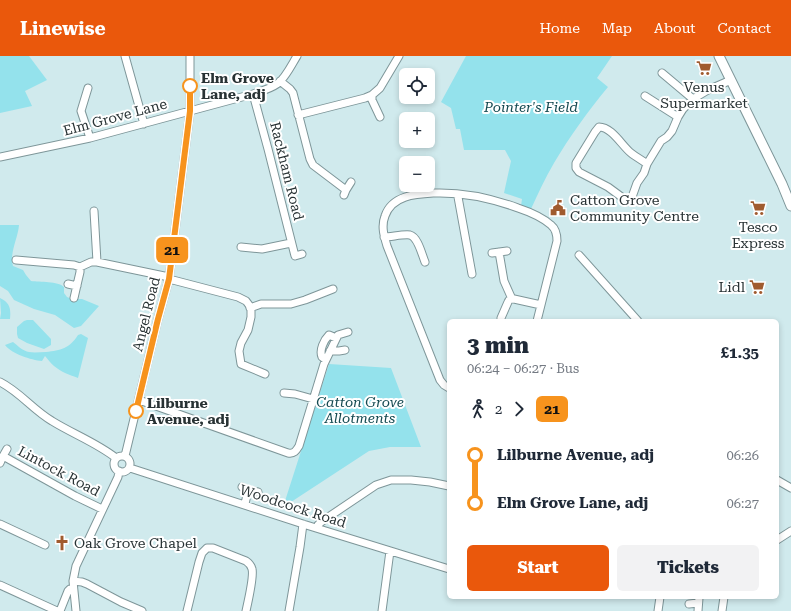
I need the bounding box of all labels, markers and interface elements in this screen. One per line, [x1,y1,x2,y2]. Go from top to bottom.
text: Linewise [20,17,106,40]
text: Home [539,20,580,36]
text: Map [602,20,632,36]
text: About [654,20,696,36]
text: Contact [718,20,771,36]
supermarket icon: Venus Supermarket [695,59,713,77]
map controls [399,68,435,192]
button: locate [399,68,435,104]
place label: Elm Grove Lane, adj [201,70,274,102]
marker: Elm Grove Lane, adj [182,78,198,94]
place label: Venus Supermarket [660,79,748,111]
street label: Elm Grove Lane [61,95,169,139]
park label: Pointer's Field [483,99,578,115]
button: + [399,112,435,148]
street label: Rackham Road [267,120,307,222]
button: − [399,156,435,192]
place label: Catton Grove Community Centre [570,192,699,224]
public building icon: Catton Grove Community Centre [549,199,567,217]
supermarket icon: Tesco Express [749,199,767,217]
place label: Tesco Express [732,219,785,251]
line badge: 21 [154,237,190,263]
text: 21 [164,242,180,258]
street label: Angel Road [129,275,163,353]
supermarket icon: Lidl [748,278,766,296]
place label: Lidl [719,279,746,295]
text: 3 min [467,333,529,358]
text: £1.35 [721,344,759,362]
text: 06:24 – 06:27 · Bus [467,361,579,376]
park label: Catton Grove Allotments [316,394,404,426]
place label: Lilburne Avenue, adj [147,395,229,427]
icon: walk [467,398,489,420]
icon: forward [508,398,530,420]
text: 21 [544,401,560,417]
text: 2 [495,402,502,417]
marker: Lilburne Avenue, adj [128,403,144,419]
street label: Lintock Road [15,443,103,499]
text: Lilburne Avenue, adj [497,446,654,464]
text: 06:26 [727,448,759,463]
street label: Woodcock Road [238,481,348,531]
text: Elm Grove Lane, adj [497,494,648,512]
text: 06:27 [727,496,759,511]
church icon: Oak Grove Chapel [53,534,71,552]
place label: Oak Grove Chapel [74,535,197,551]
button: Start [467,545,609,591]
button: Tickets [617,545,759,591]

